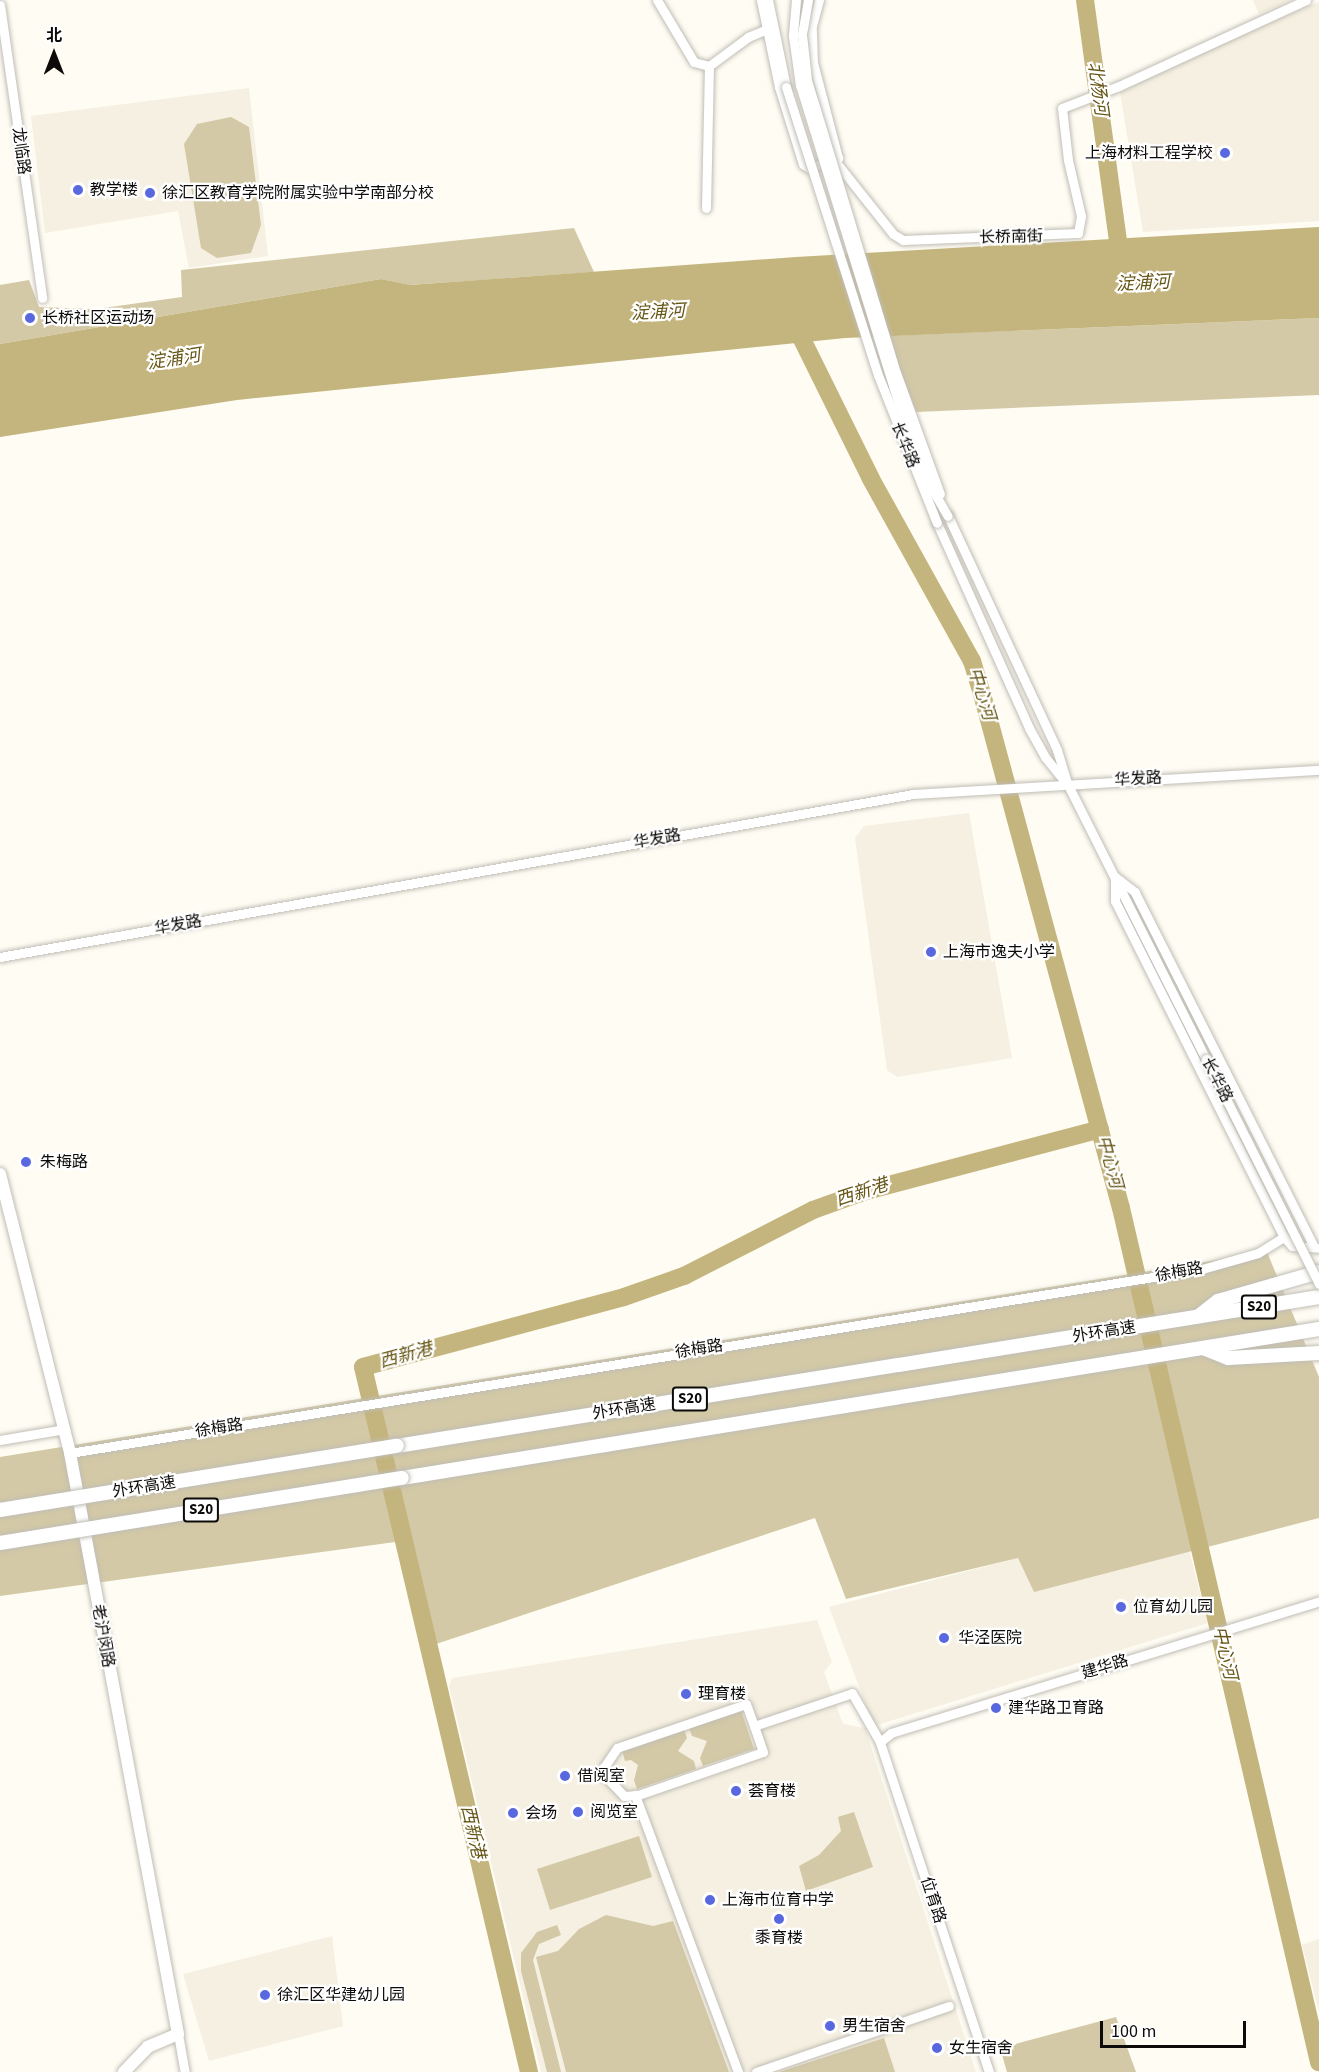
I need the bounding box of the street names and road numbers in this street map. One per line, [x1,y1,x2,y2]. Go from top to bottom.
street label: 龙临路 [8,126,34,176]
street label: 长桥南街 [979,227,1043,247]
street label: 长华路 [887,419,923,471]
street label: 华发路 [1114,768,1162,790]
street label: 华发路 [632,825,682,853]
street label: 华发路 [153,911,203,939]
street label: 长华路 [1198,1054,1236,1106]
street label: 徐梅路 [1154,1258,1204,1286]
road number: S20 [1240,1295,1278,1319]
street label: 外环高速 [1071,1318,1137,1346]
street label: 徐梅路 [674,1336,724,1362]
road number: S20 [670,1387,710,1411]
street label: 外环高速 [591,1395,657,1423]
street label: 徐梅路 [194,1415,244,1441]
street label: 外环高速 [111,1473,177,1501]
road number: S20 [182,1498,220,1522]
street label: 老沪闵路 [88,1603,118,1669]
street label: 建华路 [1079,1651,1131,1683]
street label: 位育路 [916,1874,950,1926]

